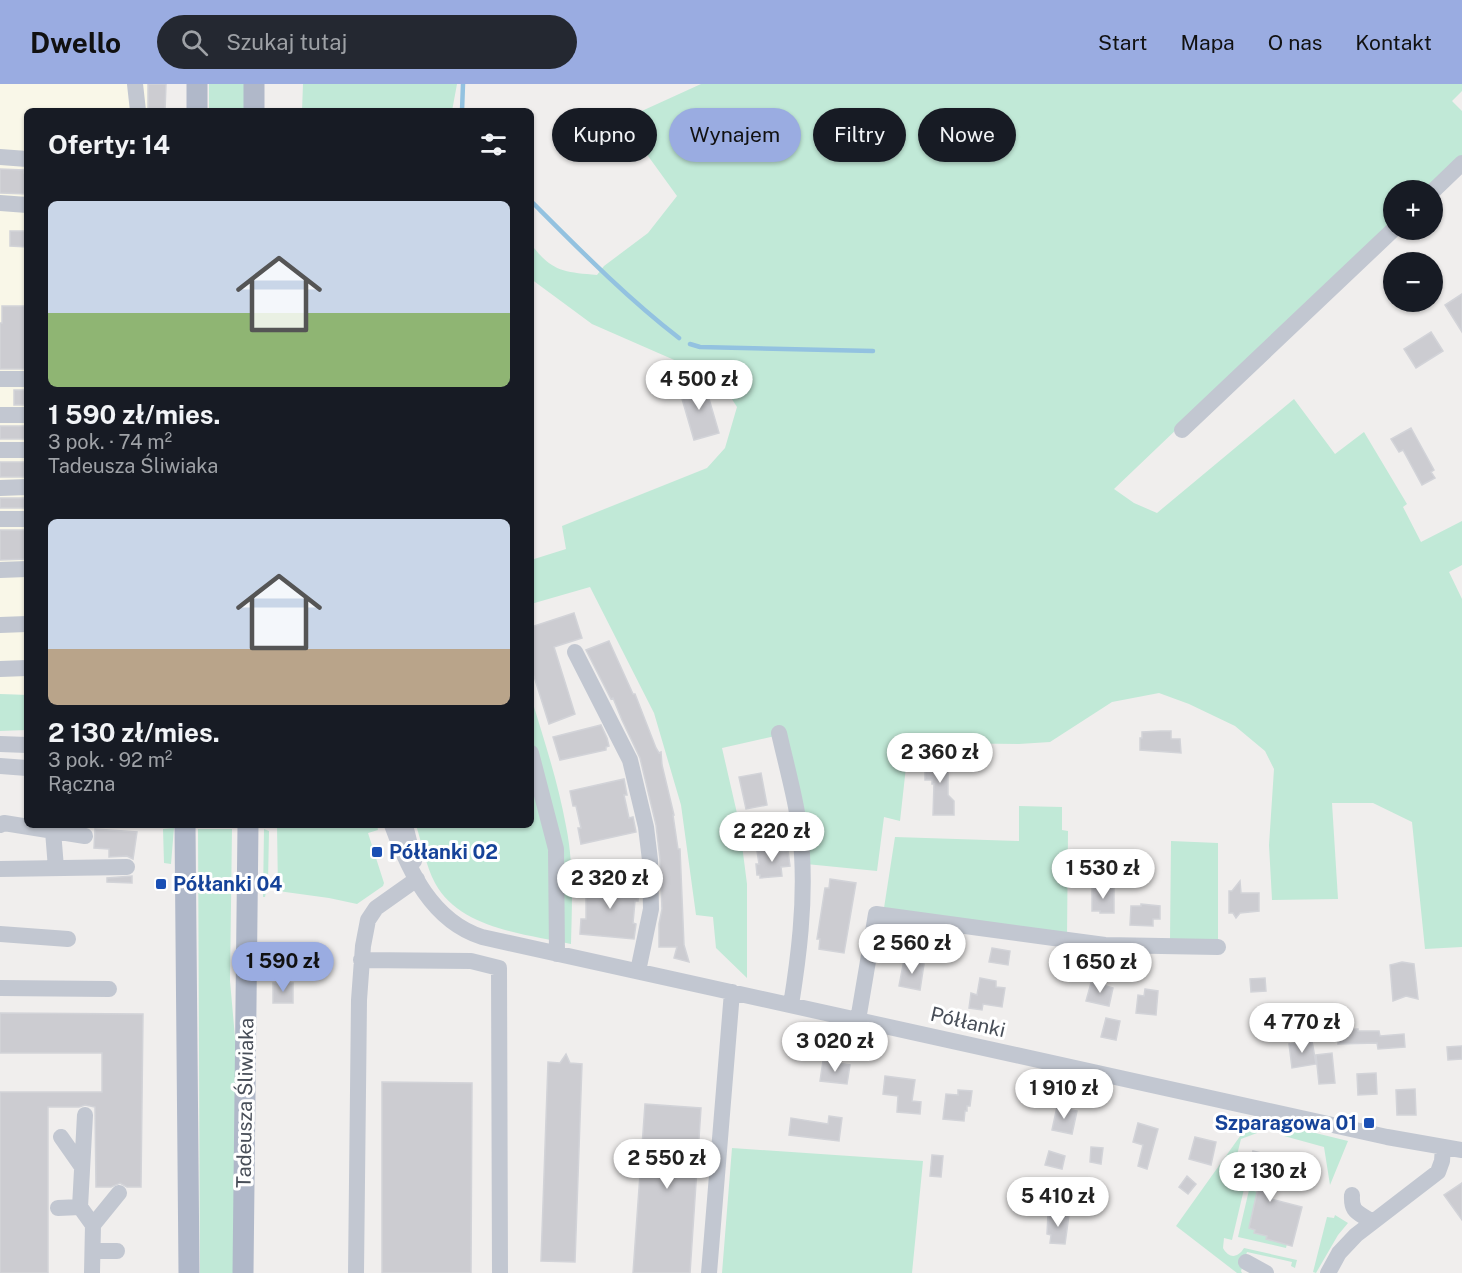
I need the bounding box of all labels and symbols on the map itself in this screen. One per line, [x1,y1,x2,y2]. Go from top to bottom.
pin: 4 500 zł [637,360,761,411]
pin: 2 360 zł [878,733,1002,784]
pin: 2 220 zł [710,812,834,863]
place label: Półłanki 02 [389,840,498,864]
marker: Półłanki 02 [370,845,384,859]
pin: 1 530 zł [1041,849,1165,900]
pin: 2 320 zł [548,859,672,910]
place label: Półłanki 04 [173,872,282,896]
marker: Półłanki 04 [154,877,168,891]
pin: 2 560 zł [850,924,974,975]
pin: 1 590 zł [221,942,345,993]
pin: 1 650 zł [1038,943,1162,994]
street label: Półłanki [928,1002,1008,1042]
pin: 4 770 zł [1240,1003,1364,1054]
street label: Tadeusza Śliwiaka [231,1018,258,1188]
pin: 3 020 zł [773,1022,897,1073]
pin: 1 910 zł [1002,1069,1126,1120]
place label: Szparagowa 01 [1214,1111,1357,1135]
marker: Szparagowa 01 [1362,1116,1376,1130]
pin: 2 550 zł [605,1139,729,1190]
pin: 2 130 zł [1208,1152,1332,1203]
pin: 5 410 zł [996,1177,1120,1228]

